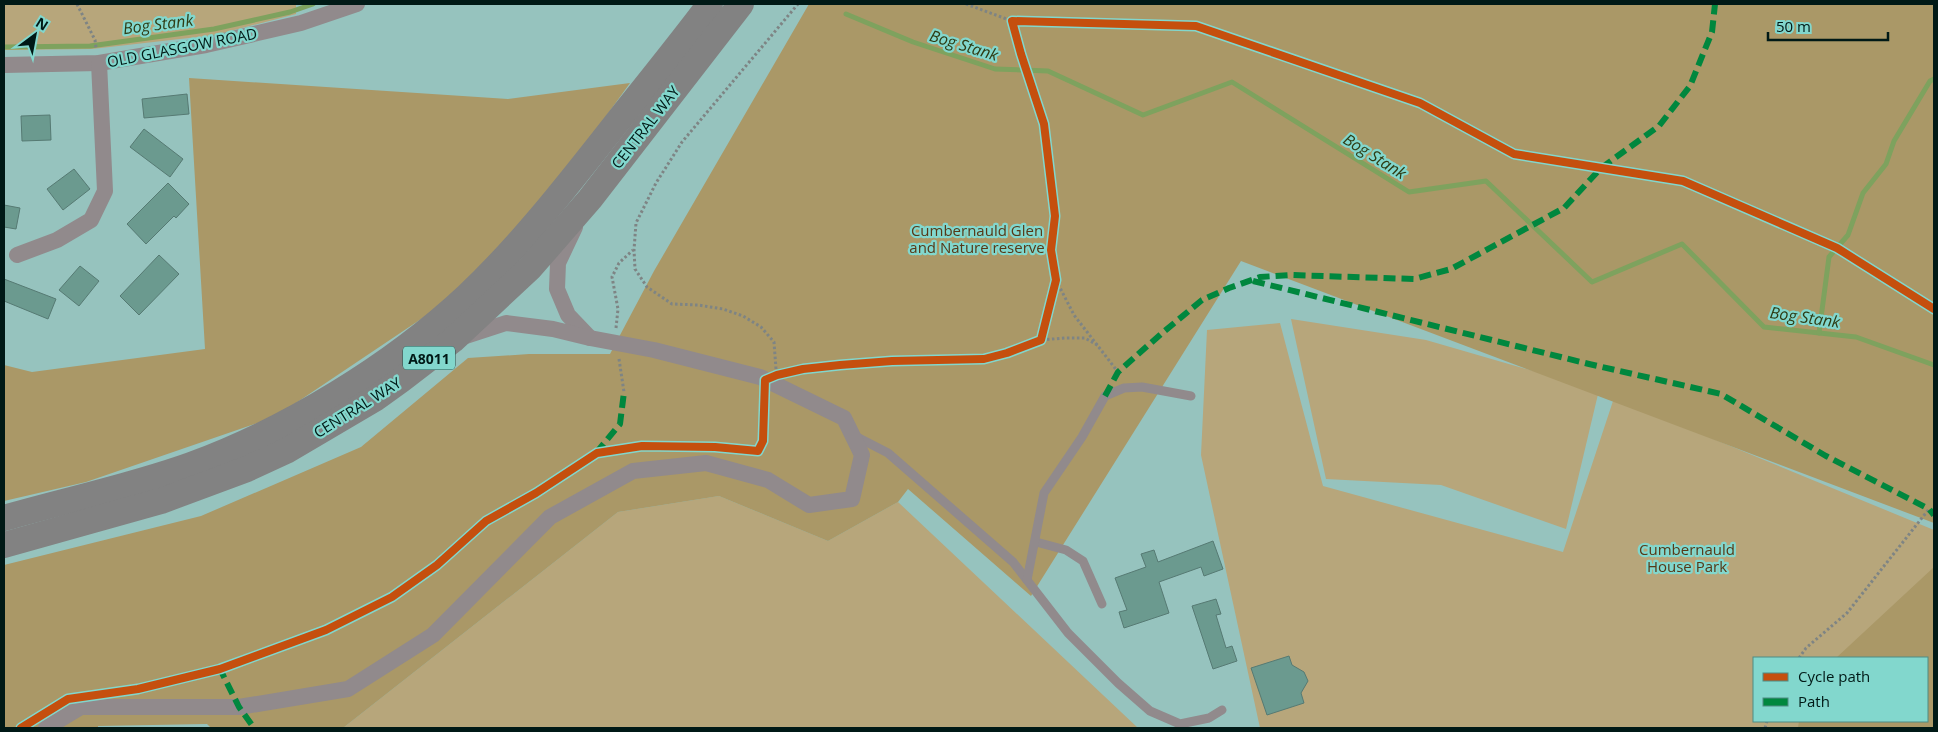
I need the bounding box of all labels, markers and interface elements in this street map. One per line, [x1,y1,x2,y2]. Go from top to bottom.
water label: Bog Stank [122,9,195,39]
north arrow [10,10,60,60]
scale bar [1768,10,1888,42]
text: N [32,12,52,35]
text: 50 m [1776,16,1811,36]
street label: OLD GLASGOW ROAD [105,23,259,71]
water label: Bog Stank [927,24,1002,66]
street label: CENTRAL WAY [606,81,684,172]
water label: Bog Stank [1339,128,1412,185]
park label: Cumbernauld Glen and Nature reserve [909,220,1045,257]
water label: Bog Stank [1769,301,1843,333]
road number: A8011 [403,346,455,369]
street label: CENTRAL WAY [309,372,405,442]
park label: Cumbernauld House Park [1639,539,1735,576]
legend [1753,657,1928,722]
text: Cycle path [1798,666,1870,686]
text: Path [1798,691,1830,711]

